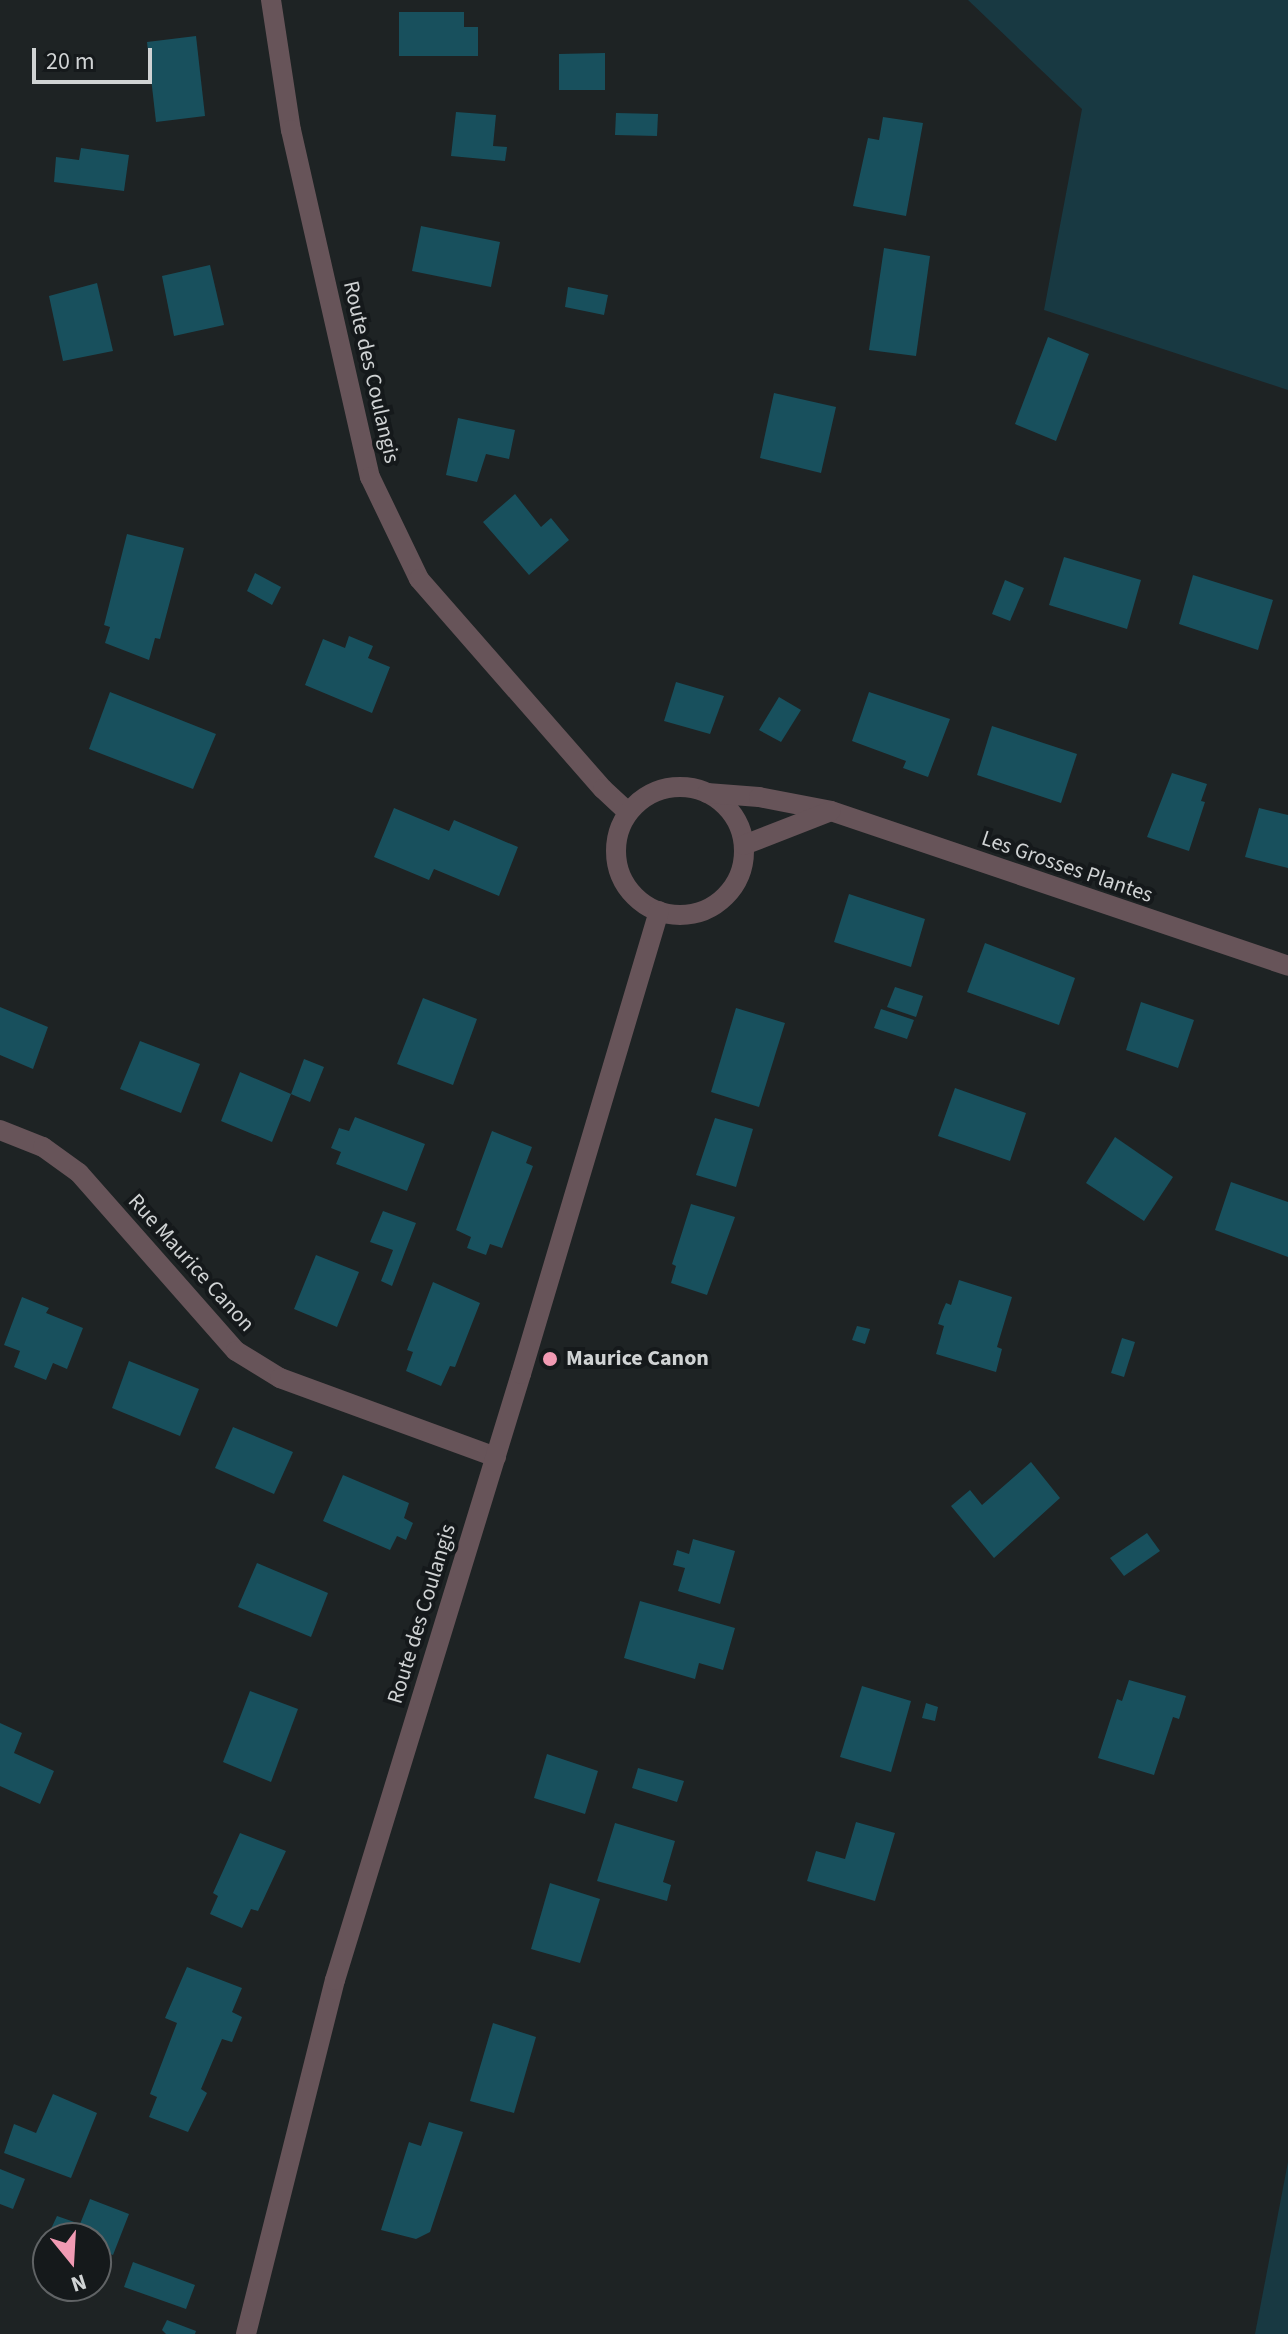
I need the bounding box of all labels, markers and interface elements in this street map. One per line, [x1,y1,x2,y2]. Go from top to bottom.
scale bar [36,32,156,82]
text: 20 m [46,44,95,79]
street label: Route des Coulangis [337,278,405,466]
street label: Les Grosses Plantes [978,825,1156,909]
street label: Rue Maurice Canon [122,1189,260,1337]
place label: Maurice Canon [566,1346,709,1372]
marker: Maurice Canon [541,1350,559,1368]
street label: Route des Coulangis [382,1521,462,1707]
north arrow [32,2222,112,2302]
text: N [67,2265,91,2300]

